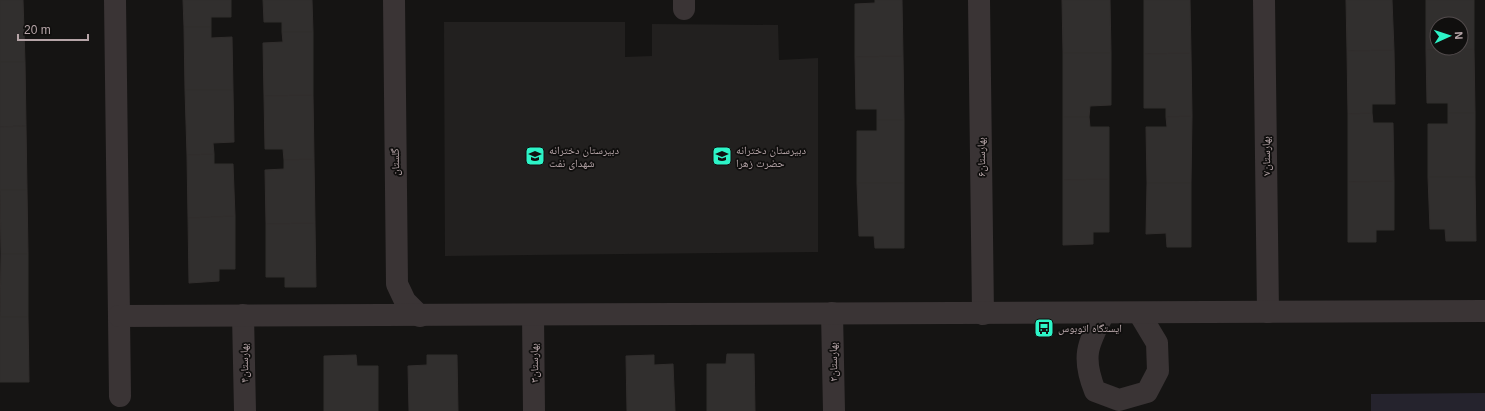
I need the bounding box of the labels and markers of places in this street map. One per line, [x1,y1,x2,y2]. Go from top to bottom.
place label: دبیرستان دخترانه شهدای نفت [549,144,619,170]
place label: دبیرستان دخترانه حضرت زهرا [736,144,806,169]
school or university icon: دبیرستان دخترانه شهدای نفت [524,145,546,167]
school or university icon: دبیرستان دخترانه حضرت زهرا [711,145,733,167]
bus stop icon: ایستگاه اتوبوس [1033,317,1055,339]
place label: ایستگاه اتوبوس [1058,322,1122,335]

